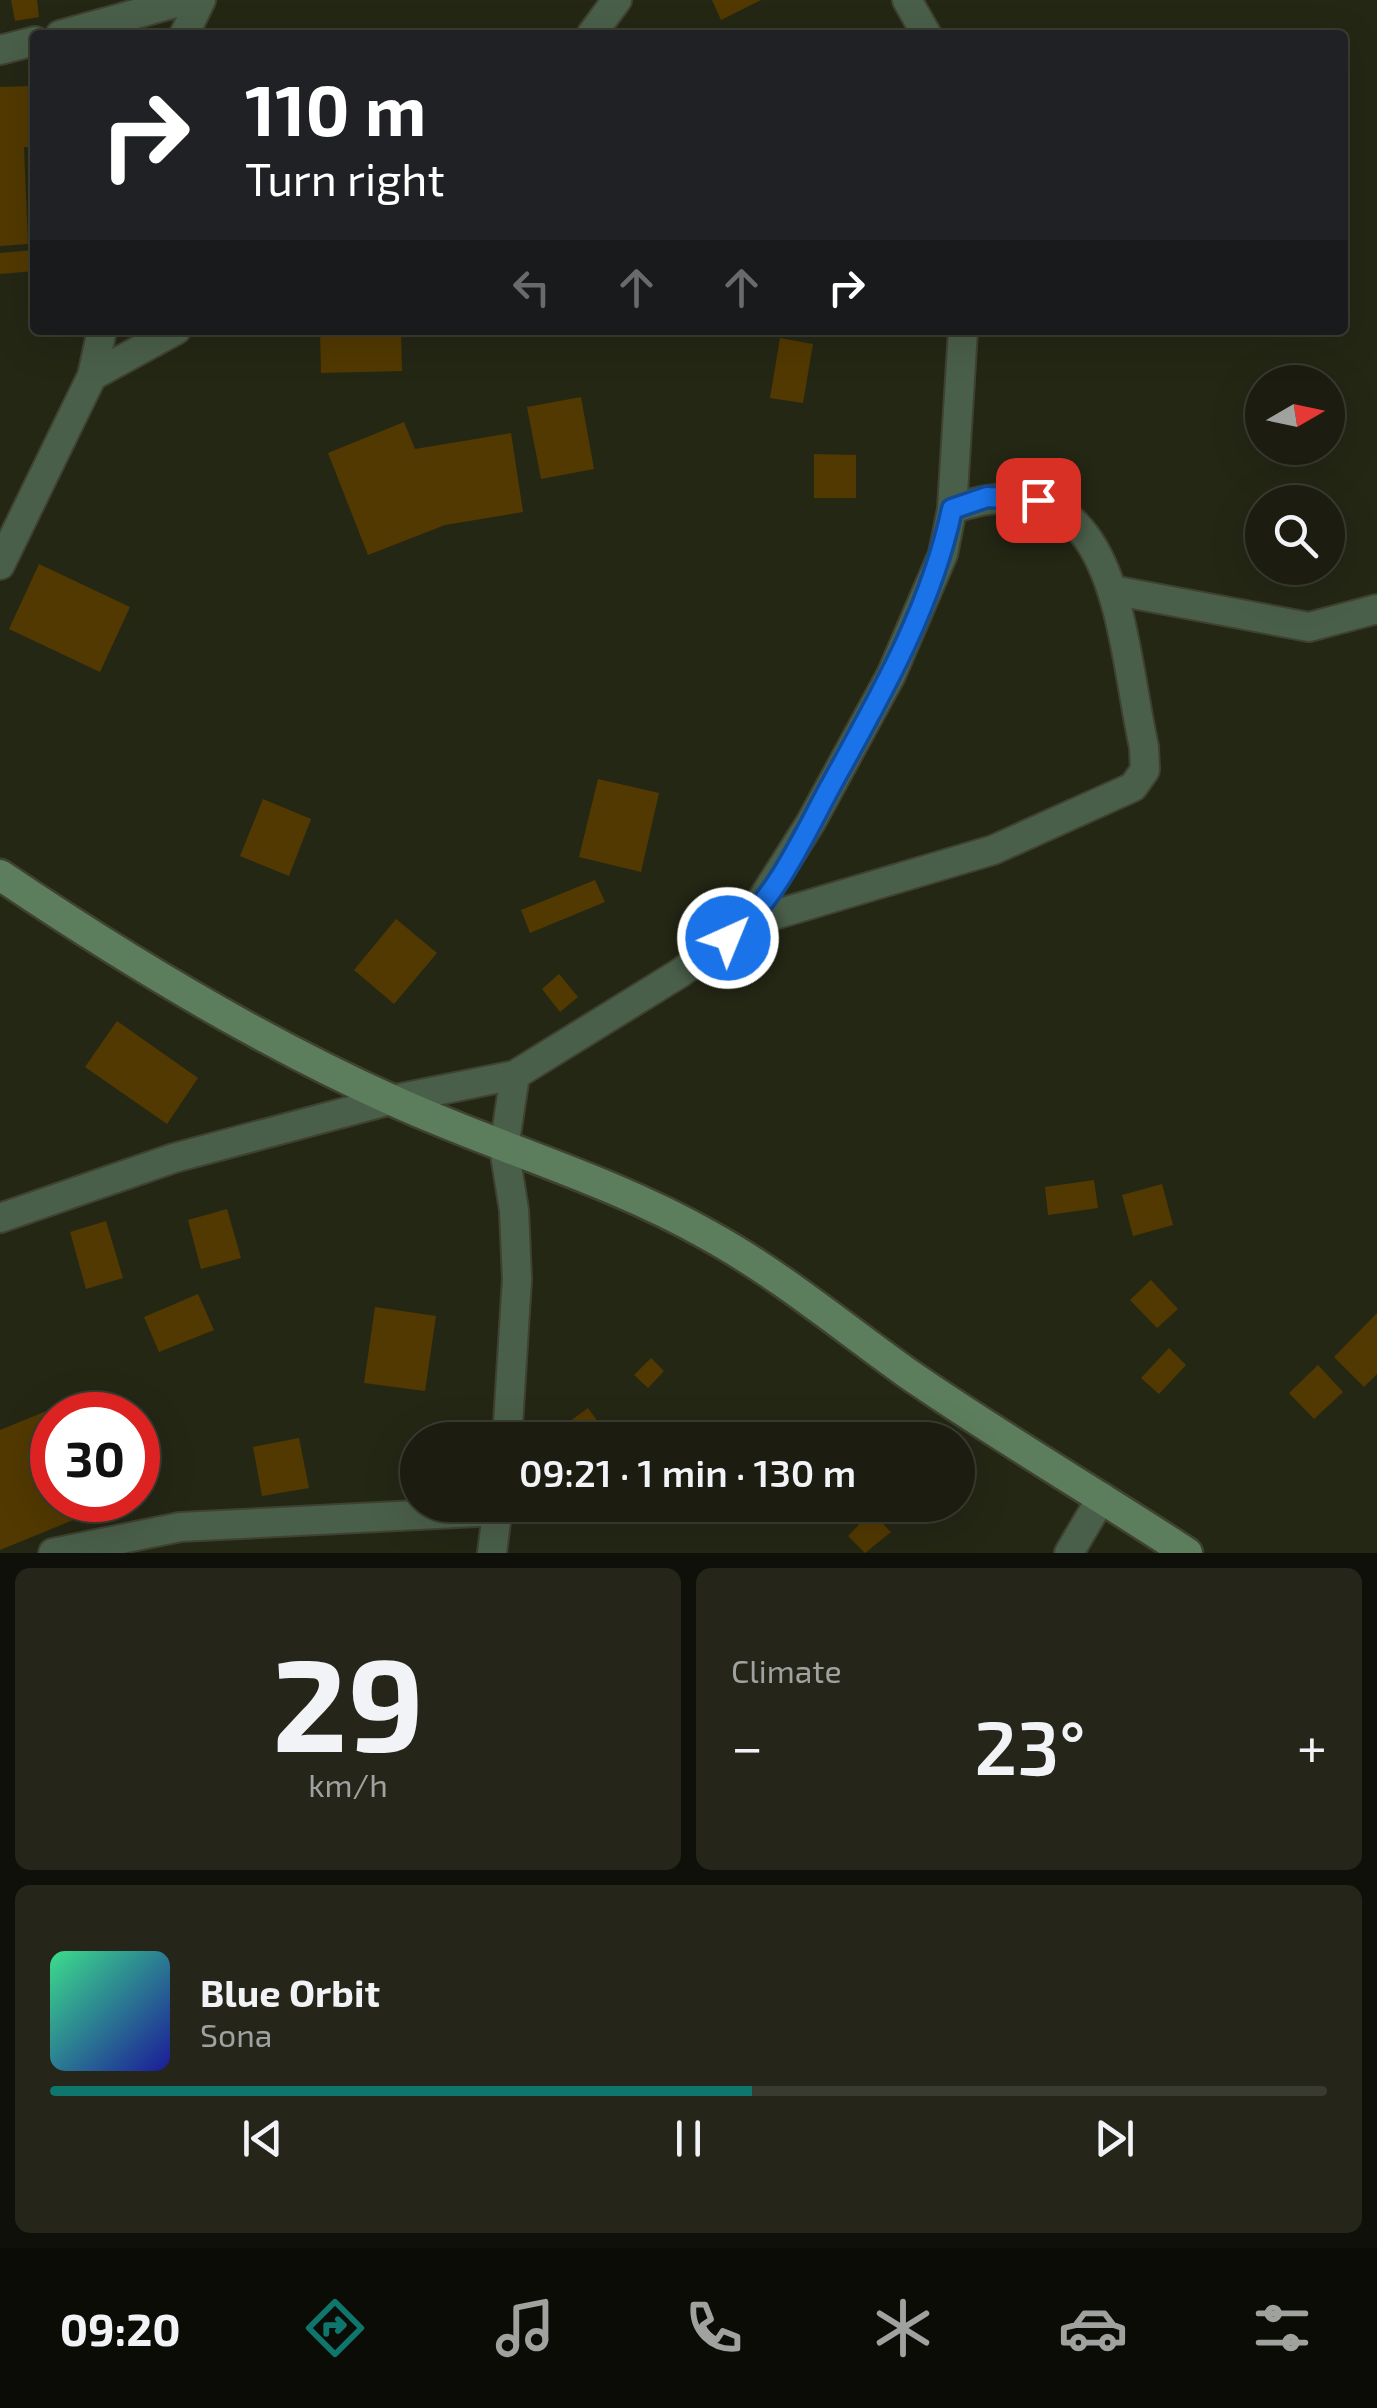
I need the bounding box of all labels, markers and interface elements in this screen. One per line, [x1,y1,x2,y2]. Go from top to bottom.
text: 110 m [245,66,426,150]
icon: right [80,70,210,200]
text: Turn right [245,151,445,205]
icon: left [504,260,559,315]
icon: ahead [609,260,664,315]
icon: ahead [714,260,769,315]
icon: right [819,260,874,315]
north arrow [1245,365,1345,465]
map controls [1245,365,1345,585]
pin [996,458,1081,543]
icon: arrive [1011,473,1066,528]
button: search [1245,485,1345,585]
position arrow [676,886,780,990]
speed limit sign: 30 [30,1392,160,1522]
text: 09:21 · 1 min · 130 m [519,1449,856,1495]
text: 29 [272,1622,424,1778]
text: Climate [731,1651,842,1689]
text: 23° [974,1700,1086,1790]
text: − [731,1712,763,1778]
text: + [1297,1712,1327,1778]
text: km/h [308,1765,388,1803]
text: Blue Orbit [200,1969,380,2015]
text: Sona [200,2015,272,2053]
icon: previous [235,2111,290,2166]
icon: pause [661,2111,716,2166]
icon: next [1087,2111,1142,2166]
icon: directions [300,2293,370,2363]
icon: music [490,2293,560,2363]
icon: phone [679,2293,749,2363]
icon: climate [868,2293,938,2363]
icon: car [1058,2293,1128,2363]
icon: filters [1247,2293,1317,2363]
text: 09:20 [60,2301,181,2355]

